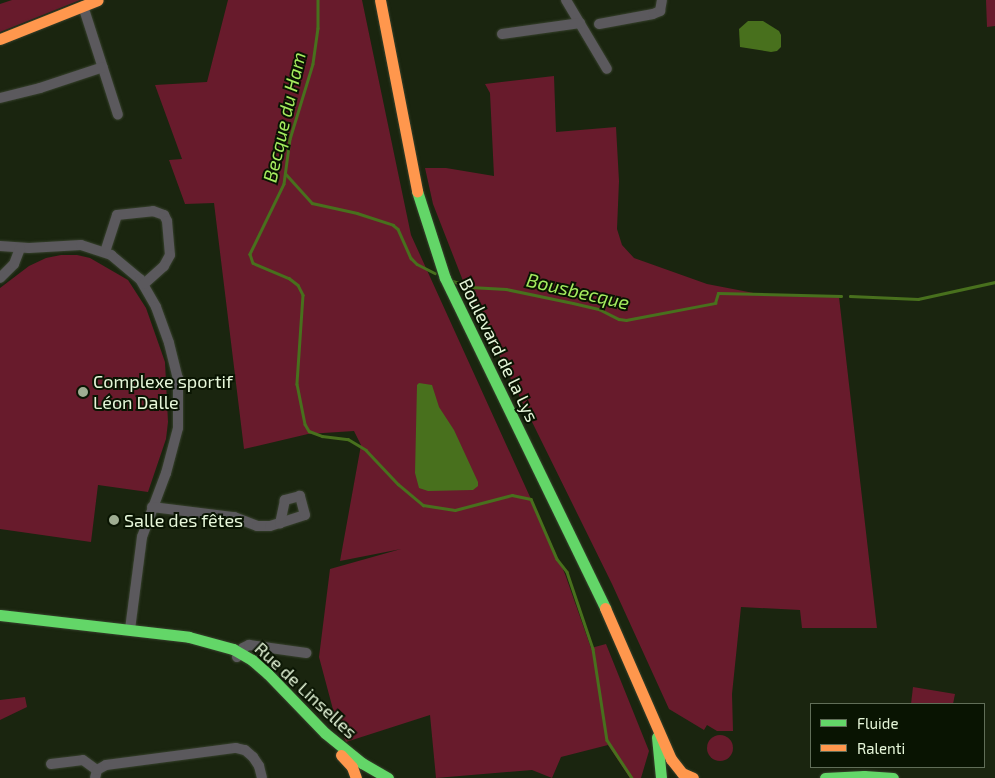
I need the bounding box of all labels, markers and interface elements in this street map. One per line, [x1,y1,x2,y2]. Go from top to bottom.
water label: Becque du Ham [258,50,310,184]
water label: Bousbecque [524,268,632,314]
street label: Boulevard de la Lys [455,275,543,425]
place label: Complexe sportif Léon Dalle [93,371,233,414]
marker: Complexe sportif Léon Dalle [77,386,89,398]
place label: Salle des fêtes [124,509,244,531]
marker: Salle des fêtes [108,514,120,526]
street label: Rue de Linselles [251,637,361,743]
legend [810,703,985,768]
text: Fluide [857,714,898,732]
text: Ralenti [857,739,905,757]

